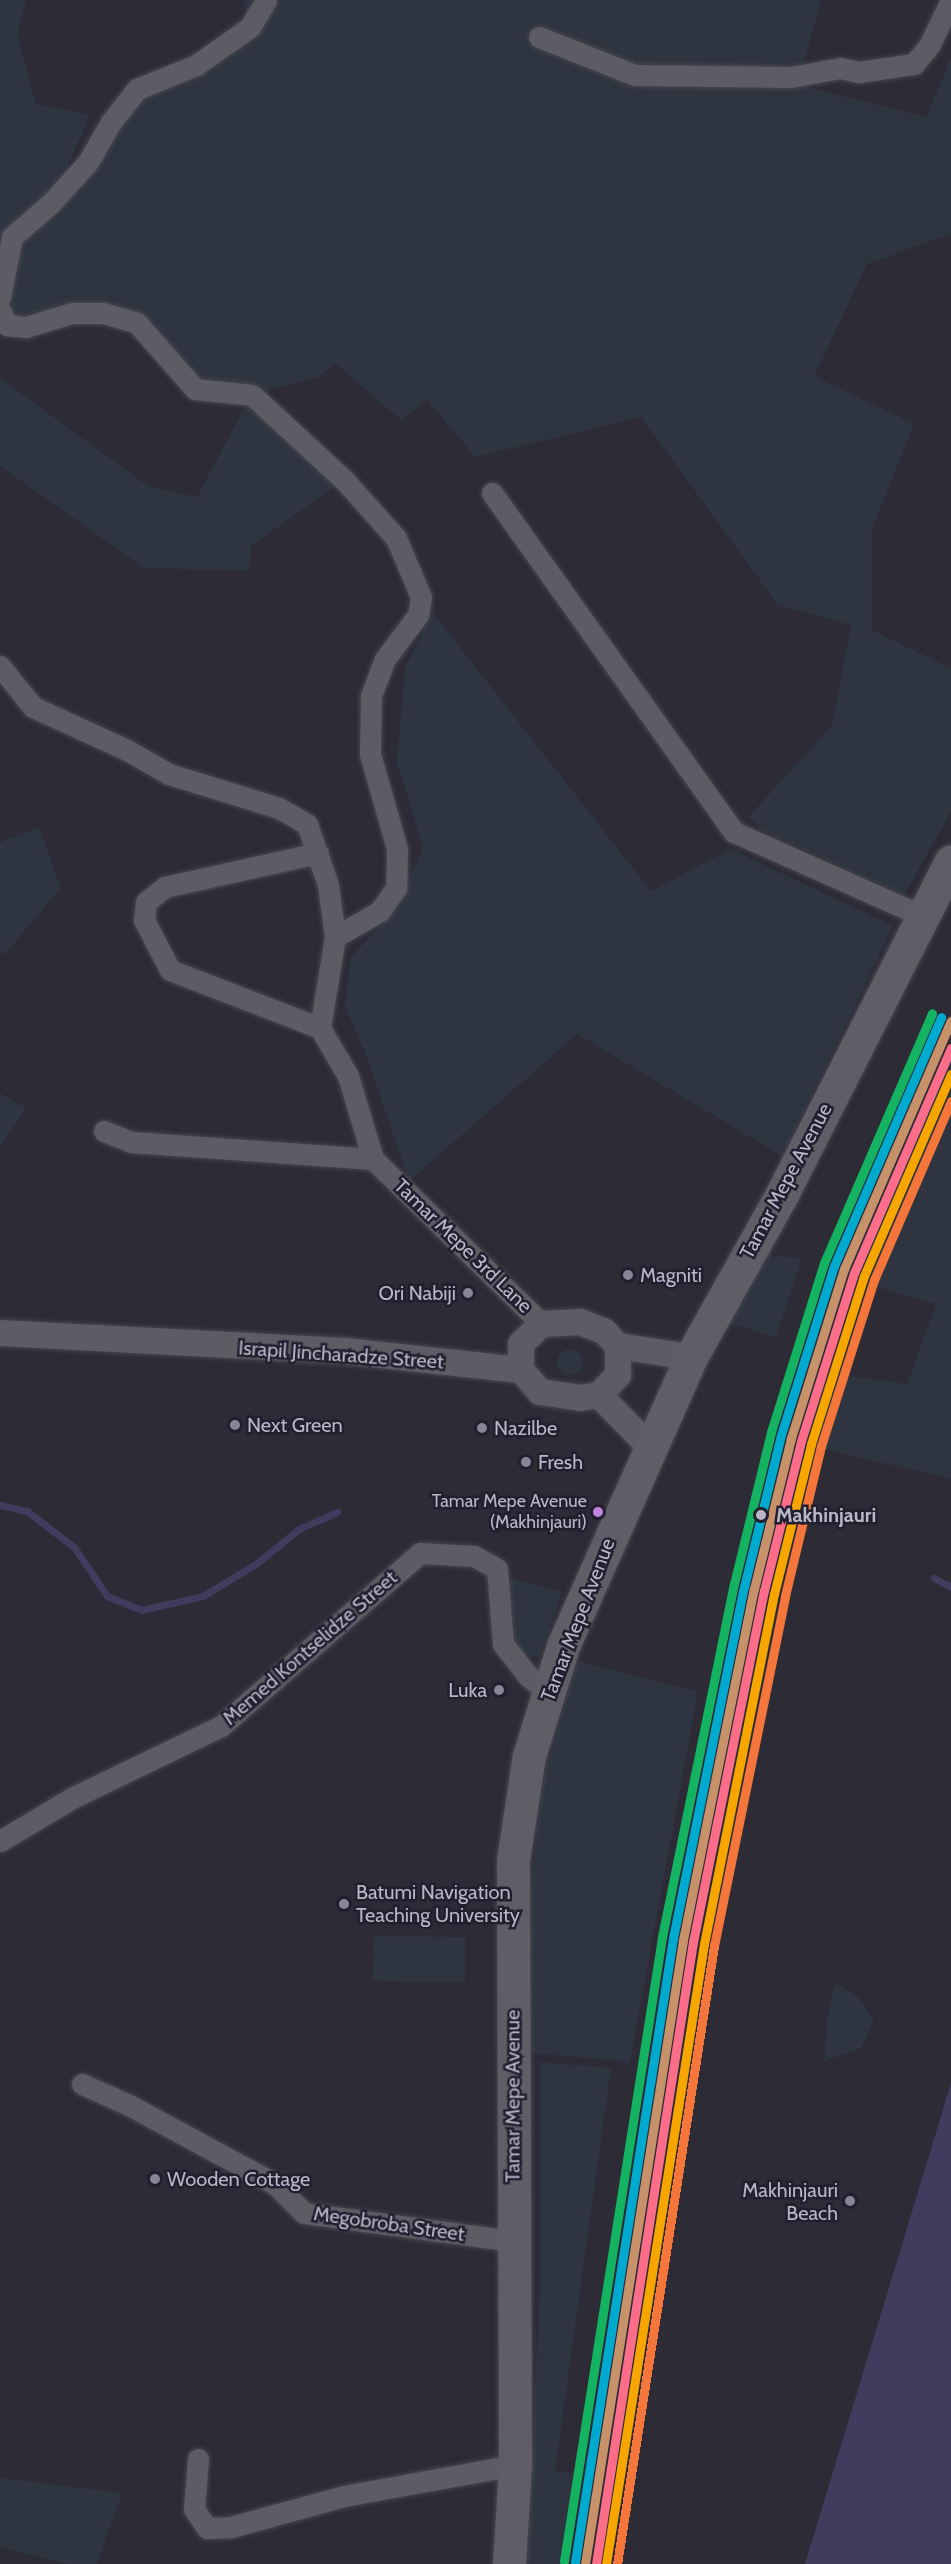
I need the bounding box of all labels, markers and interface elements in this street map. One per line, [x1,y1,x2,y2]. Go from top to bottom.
street label: Tamar Mepe Avenue [735,1099,837,1263]
street label: Tamar Mepe 3rd Lane [389,1174,537,1318]
place label: Magniti [640,1263,702,1287]
marker: Magniti [621,1268,635,1282]
place label: Ori Nabiji [378,1281,456,1305]
marker: Ori Nabiji [461,1286,475,1300]
street label: Israpil Jincharadze Street [238,1336,444,1374]
place label: Next Green [247,1413,343,1437]
place label: Nazilbe [494,1416,557,1440]
marker: Next Green [228,1418,242,1432]
marker: Nazilbe [475,1421,489,1435]
place label: Fresh [538,1450,583,1474]
marker: Fresh [519,1455,533,1469]
place label: Tamar Mepe Avenue (Makhinjauri) [432,1491,587,1534]
place label: Makhinjauri [776,1503,876,1527]
marker: Makhinjauri [751,1505,771,1525]
marker: Tamar Mepe Avenue (Makhinjauri) [592,1506,604,1518]
street label: Tamar Mepe Avenue [536,1535,620,1705]
street label: Memed Kontselidze Street [218,1566,402,1730]
place label: Luka [448,1678,487,1702]
marker: Luka [492,1683,506,1697]
place label: Batumi Navigation Teaching University [356,1880,520,1927]
marker: Batumi Navigation Teaching University [337,1897,351,1911]
street label: Tamar Mepe Avenue [501,2010,525,2182]
place label: Wooden Cottage [167,2167,310,2191]
marker: Wooden Cottage [148,2172,162,2186]
place label: Makhinjauri Beach [742,2178,838,2225]
marker: Makhinjauri Beach [843,2194,857,2208]
street label: Megobroba Street [312,2202,466,2246]

